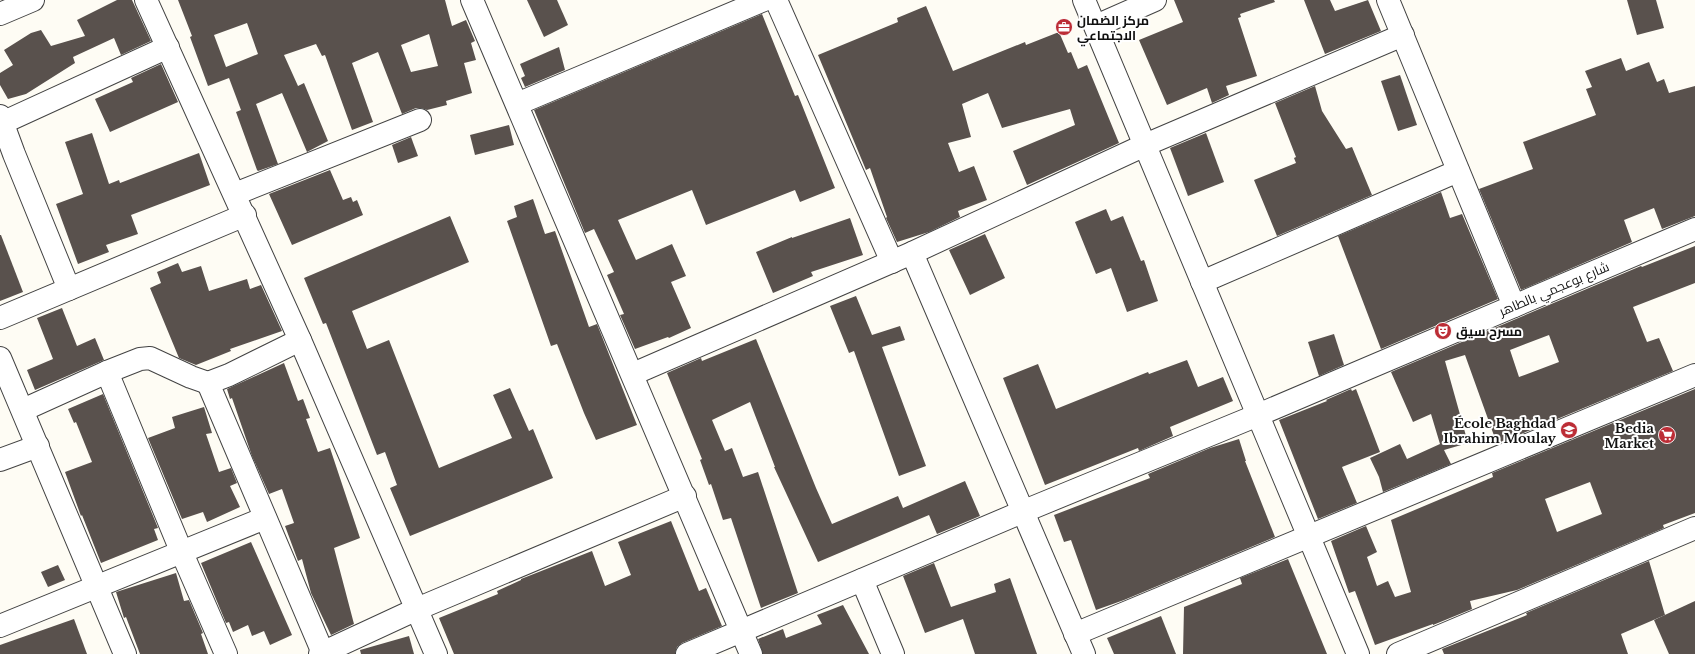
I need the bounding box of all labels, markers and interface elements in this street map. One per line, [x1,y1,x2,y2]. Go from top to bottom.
place label: مركز الضمان الاجتماعي [1077,12,1149,47]
office icon: مركز الضمان الاجتماعي [1054,17,1074,37]
street label: شارع بوعجمي بالطاهر [1495,258,1612,322]
theatre icon: مسرح سيق [1433,321,1453,341]
place label: مسرح سيق [1456,323,1522,340]
place label: École Baghdad Ibrahim Moulay [1443,415,1557,447]
school or university icon: École Baghdad Ibrahim Moulay [1559,420,1579,440]
place label: Bedia Market [1604,420,1655,452]
supermarket icon: Bedia Market [1657,425,1677,445]

